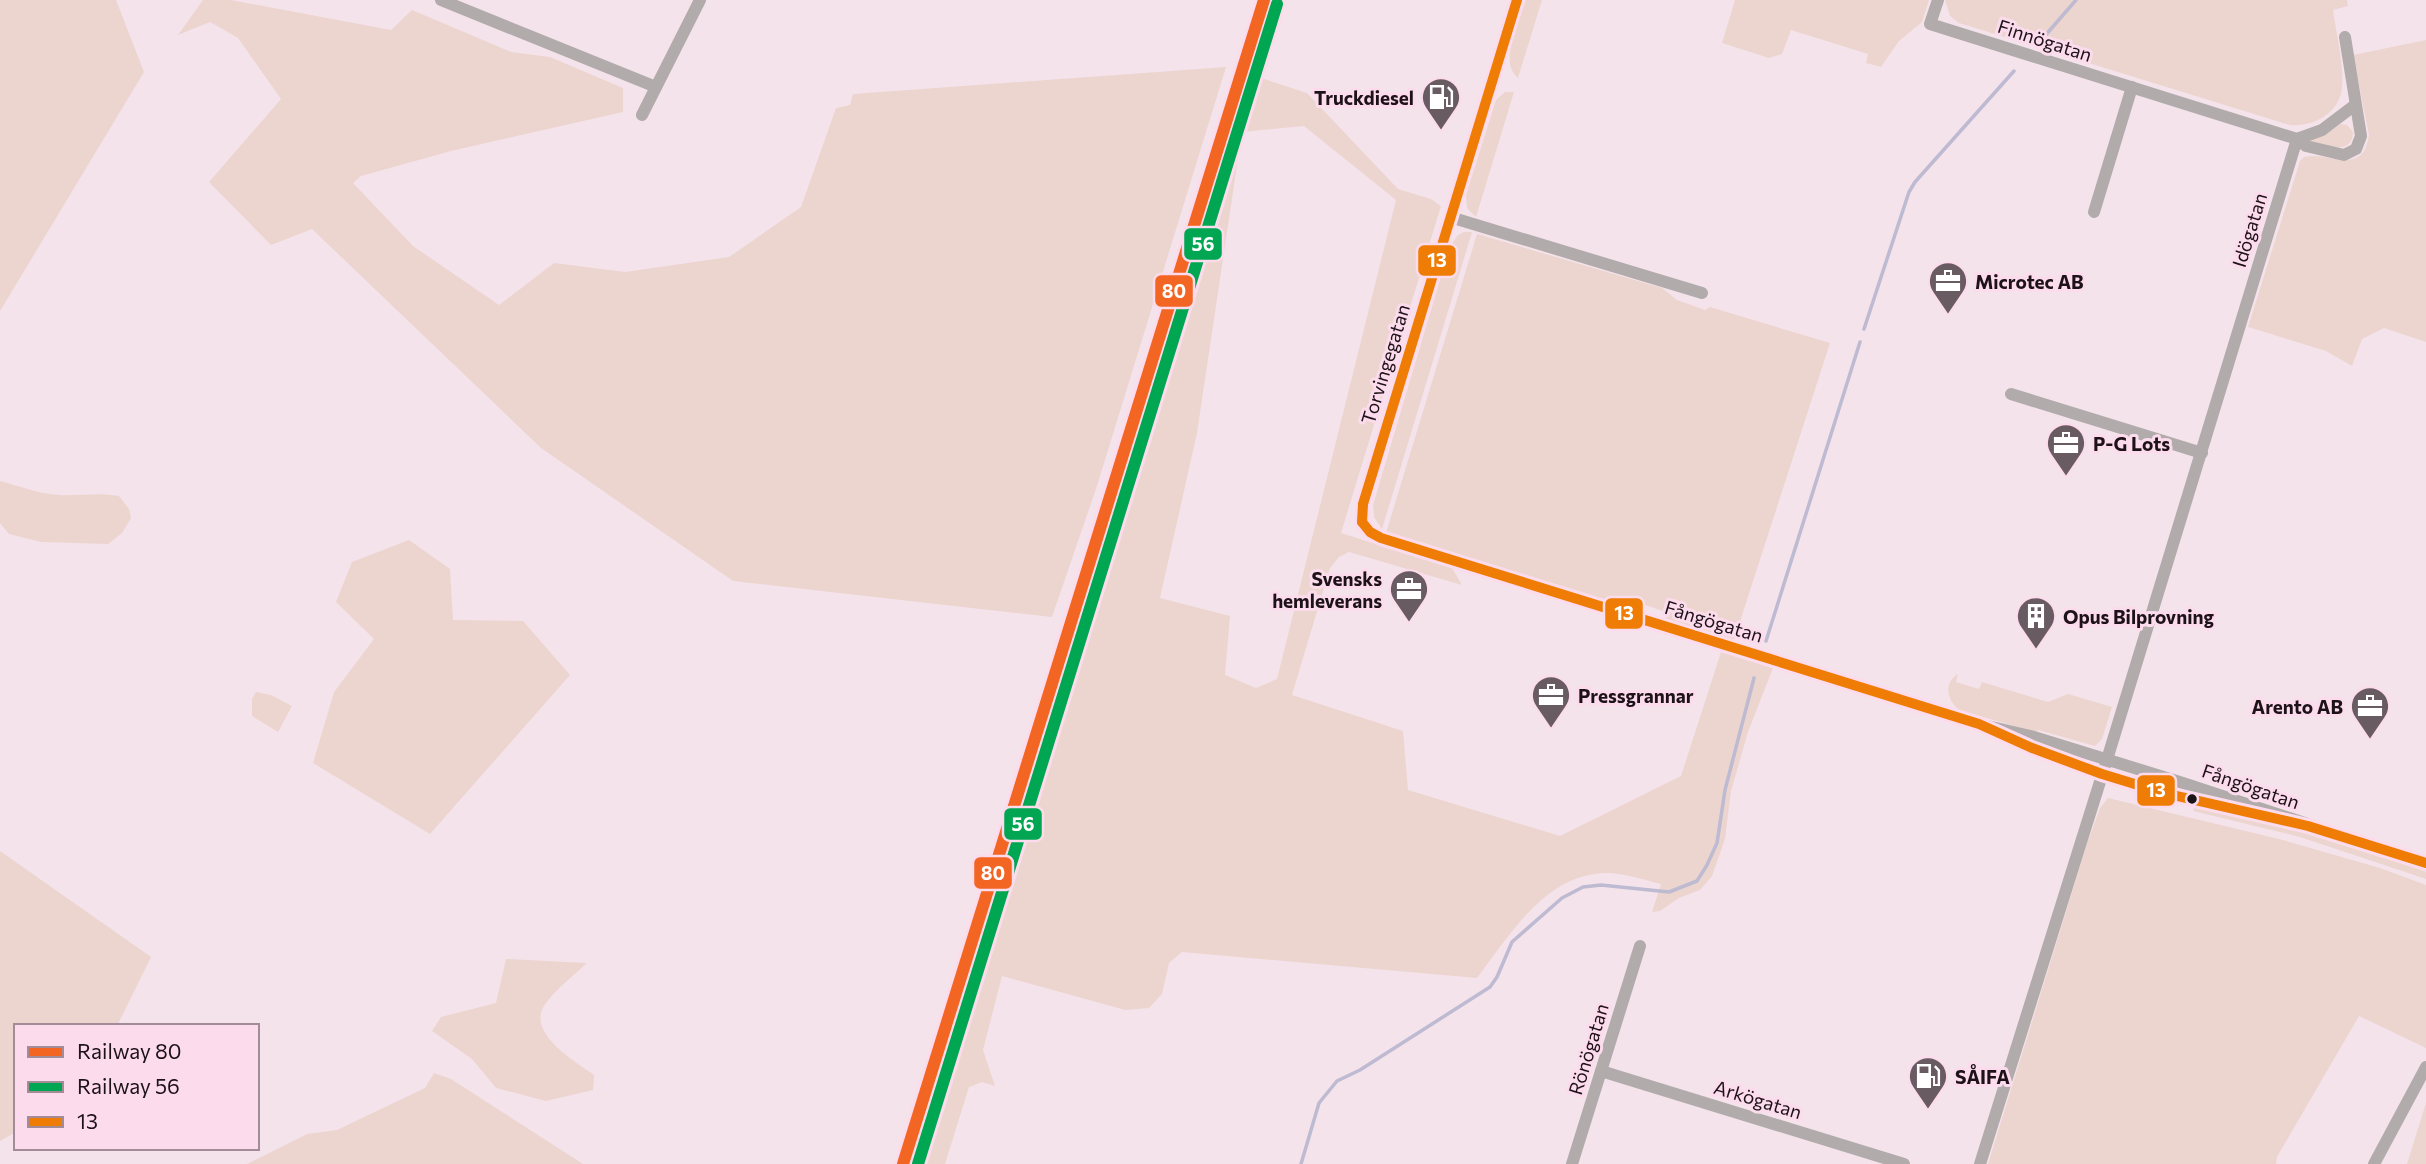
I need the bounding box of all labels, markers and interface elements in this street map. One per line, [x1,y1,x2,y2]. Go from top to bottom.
street label: Finnögatan [1995,14,2095,66]
fuel station icon: Truckdiesel [1420,76,1462,131]
place label: Truckdiesel [1314,86,1414,109]
street label: Idögatan [2227,190,2271,270]
line badge: 56 [1183,227,1223,261]
text: 56 [1192,232,1214,255]
line badge: 13 [1417,244,1457,277]
text: 13 [1427,248,1447,271]
office icon: Microtec AB [1927,260,1969,315]
place label: Microtec AB [1975,270,2084,293]
line badge: 80 [1154,274,1194,308]
text: 80 [1162,279,1186,302]
street label: Torvingegatan [1356,301,1414,427]
office icon: P-G Lots [2045,422,2087,477]
place label: P-G Lots [2093,432,2170,455]
place label: Svensks hemleverans [1272,567,1382,612]
office icon: Svensks hemleverans [1388,568,1430,623]
street label: Fångögatan [1662,595,1766,647]
building icon: Opus Bilprovning [2015,595,2057,650]
line badge: 13 [1604,597,1644,630]
text: 13 [1614,601,1634,624]
place label: Opus Bilprovning [2063,605,2214,628]
office icon: Pressgrannar [1530,674,1572,729]
place label: Pressgrannar [1578,684,1694,707]
office icon: Arento AB [2349,685,2391,740]
place label: Arento AB [2252,695,2343,718]
street label: Fångögatan [2199,759,2303,813]
line badge: 13 [2136,774,2176,807]
text: 13 [2146,778,2166,801]
unlabelled marker [2185,792,2199,806]
line badge: 56 [1003,807,1043,841]
text: 56 [1012,812,1034,835]
line badge: 80 [973,856,1013,890]
text: 80 [981,861,1005,884]
street label: Rönögatan [1563,1000,1613,1098]
legend [14,1024,259,1150]
text: Railway 80 [77,1038,181,1063]
fuel station icon: SÅIFA [1907,1055,1949,1110]
place label: SÅIFA [1955,1063,2010,1088]
text: Railway 56 [77,1073,180,1098]
street label: Arkögatan [1711,1075,1805,1123]
text: 13 [77,1108,98,1133]

